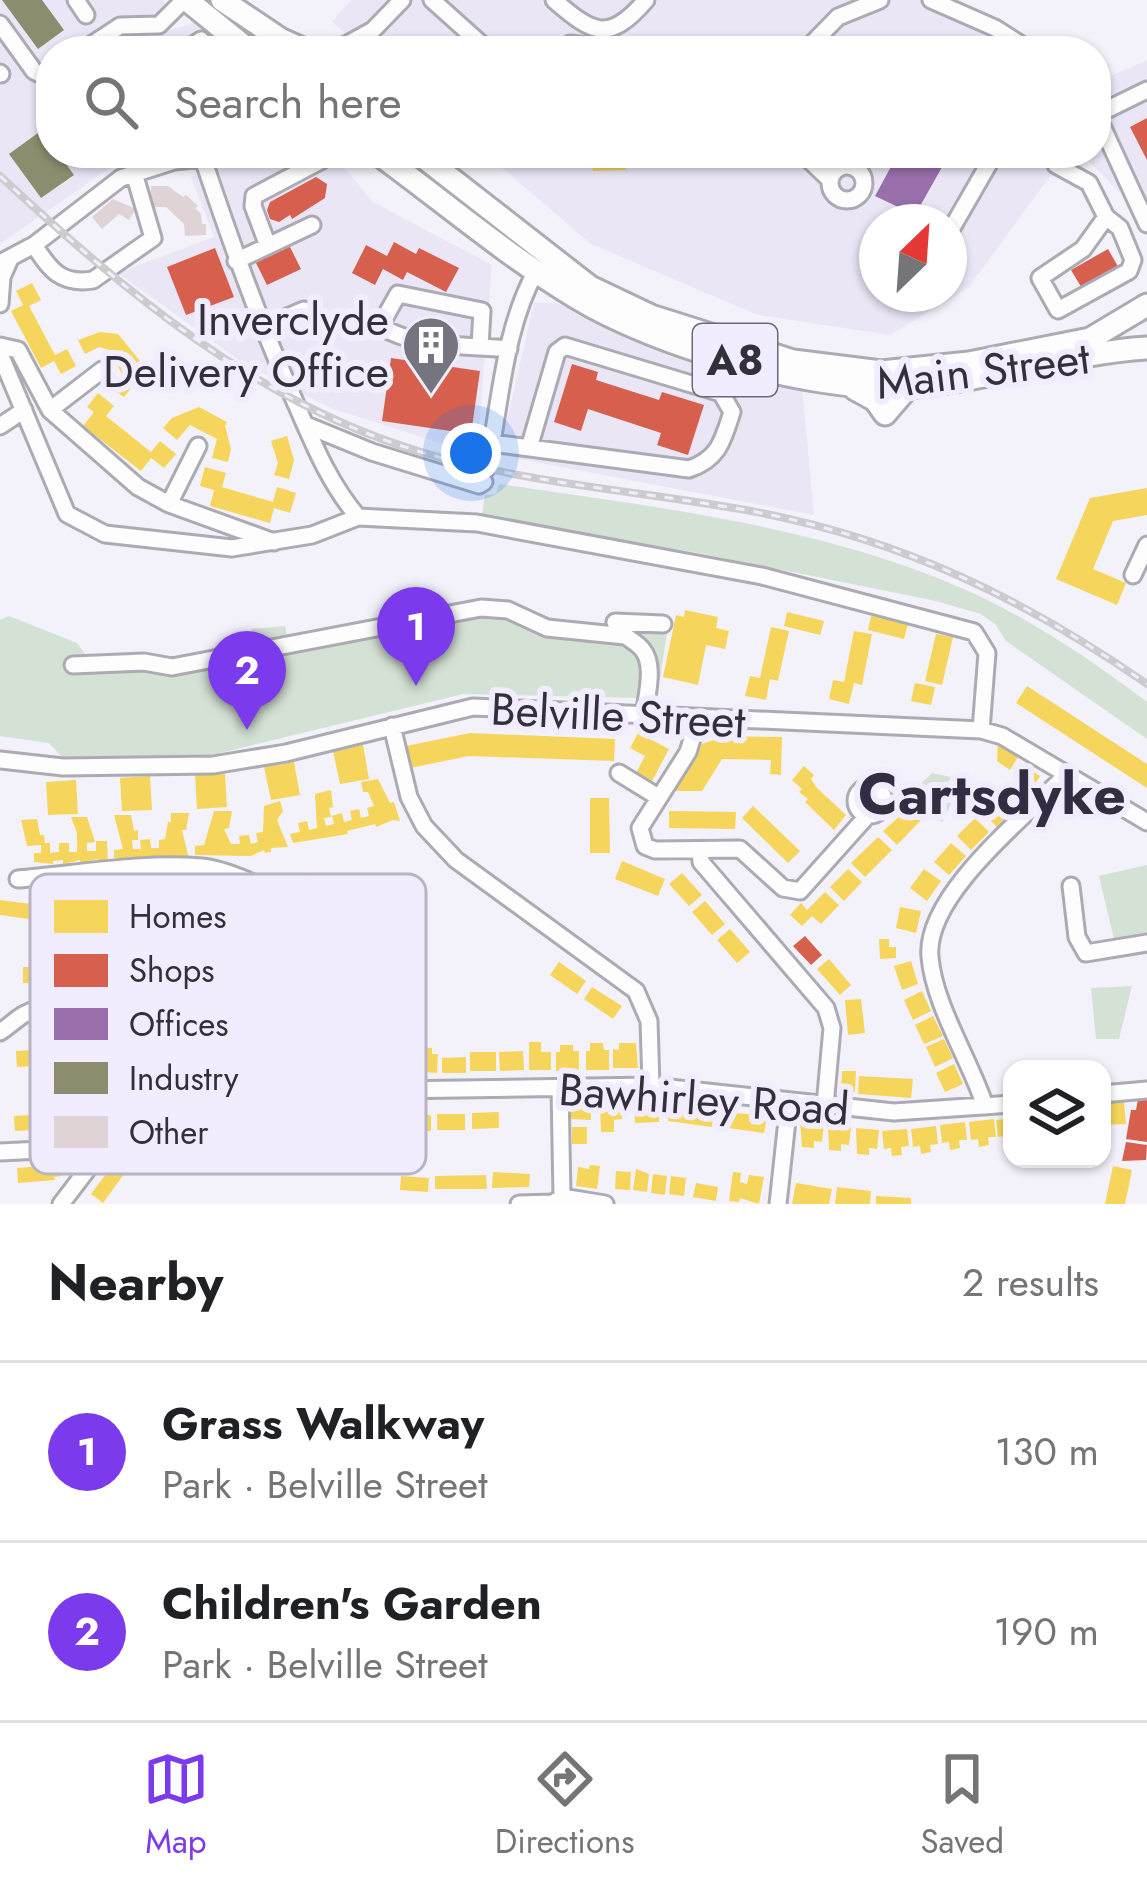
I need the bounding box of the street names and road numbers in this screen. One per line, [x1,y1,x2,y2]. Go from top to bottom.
road number: A8 [693,324,777,396]
street label: Main Street [873,325,1094,416]
street label: Belville Street [489,676,747,755]
street label: Bawhirley Road [556,1057,851,1142]

